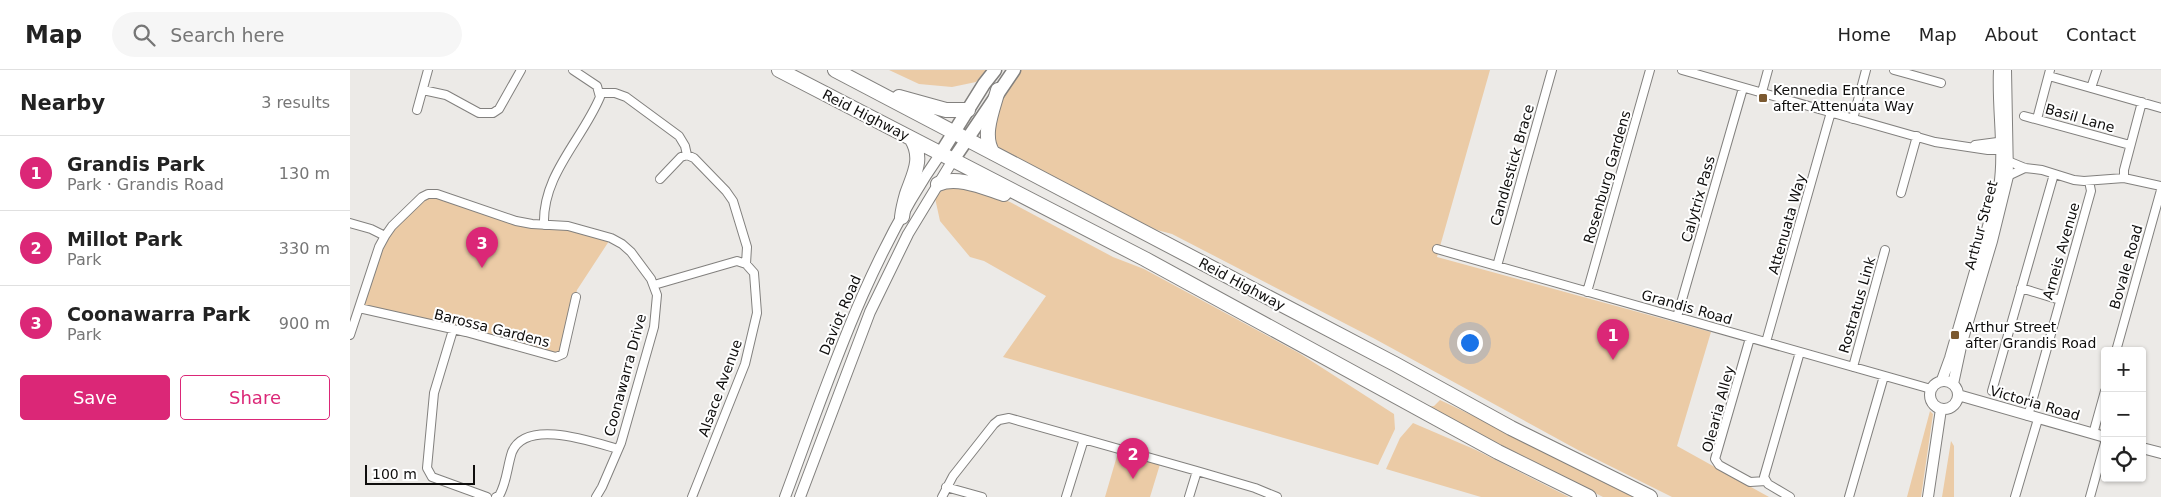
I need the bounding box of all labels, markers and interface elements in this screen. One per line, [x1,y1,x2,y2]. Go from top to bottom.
search box [112,12,462,57]
text: Map [25,21,82,49]
icon: search [130,21,158,49]
text: Search here [170,24,284,46]
text: Home [1838,24,1891,45]
text: Map [1919,24,1957,45]
text: About [1985,24,2038,45]
text: Contact [2066,24,2136,45]
place label: Kennedia Entrance after Attenuata Way [1773,82,1914,114]
street label: Reid Highway [820,86,912,144]
text: Nearby [20,91,105,115]
marker: Kennedia Entrance after Attenuata Way [1757,92,1769,104]
text: 3 results [261,93,330,112]
street label: Basil Lane [2043,100,2117,136]
street label: Candlestick Brace [1487,102,1537,228]
street label: Rosenburg Gardens [1580,109,1634,245]
text: Grandis Park [67,153,205,175]
street label: Calytrix Pass [1678,154,1718,244]
text: 1 [30,164,42,183]
text: 130 m [279,164,330,183]
street label: Attenuata Way [1765,172,1809,276]
text: Park · Grandis Road [67,175,224,194]
street label: Arthur Street [1961,178,2001,271]
street label: Arneis Avenue [2039,201,2083,301]
street label: Bovale Road [2106,223,2146,311]
pin: 3 [466,227,498,268]
text: Millot Park [67,228,182,250]
text: 2 [30,239,42,258]
text: 330 m [279,239,330,258]
text: Park [67,250,102,269]
street label: Rostratus Link [1836,254,1879,355]
street label: Reid Highway [1196,255,1288,313]
street label: Daviot Road [816,273,864,357]
street label: Grandis Road [1640,286,1734,328]
text: Coonawarra Park [67,303,250,325]
street label: Barossa Gardens [433,306,551,350]
street label: Coonawarra Drive [601,312,649,438]
text: 3 [30,314,42,333]
text: 900 m [279,314,330,333]
pin: 1 [1597,319,1629,360]
place label: Arthur Street after Grandis Road [1965,319,2096,351]
text: Park [67,325,102,344]
marker: Arthur Street after Grandis Road [1949,329,1961,341]
your location [1457,330,1483,356]
street label: Alsace Avenue [695,337,745,439]
map controls [2101,347,2146,482]
button: + [2101,347,2146,392]
street label: Olearia Alley [1699,364,1737,454]
button: Save [20,375,170,420]
button: Share [180,375,330,420]
street label: Victoria Road [1988,383,2082,423]
button: − [2101,392,2146,437]
button: locate [2101,437,2146,482]
pin: 2 [1117,438,1149,479]
scale bar [365,462,475,485]
text: 100 m [372,466,417,482]

